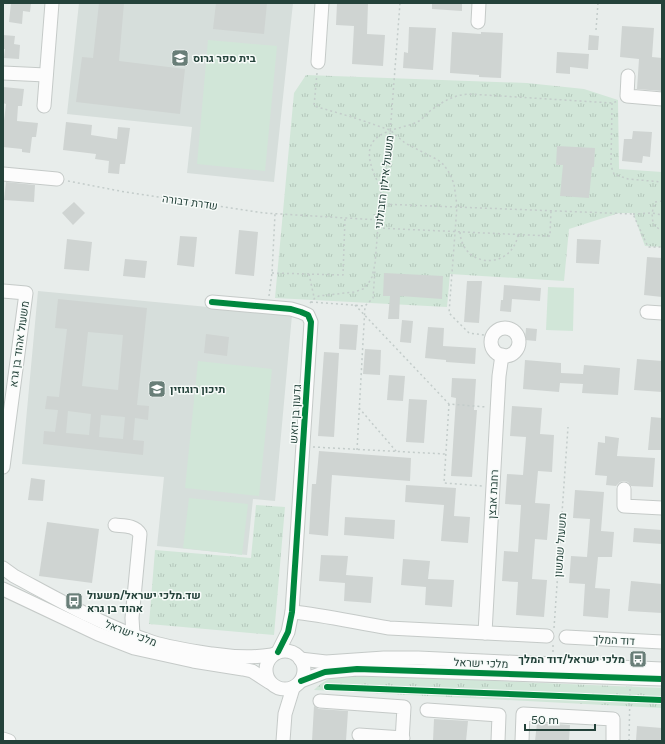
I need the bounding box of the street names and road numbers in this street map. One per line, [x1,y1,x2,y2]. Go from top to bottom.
street label: משעול אילון הזבולוני [372,134,397,230]
street label: שדרת דבורה [161,192,219,213]
street label: משעול אהוד בן גרא [7,300,32,388]
street label: גדעון בן יואש [287,384,304,444]
street label: רחבת אבצן [486,469,501,519]
street label: משעול שמשון [552,512,569,578]
street label: מלכי ישראל [103,618,159,649]
street label: דוד המלך [593,633,636,648]
street label: מלכי ישראל [453,656,509,671]

